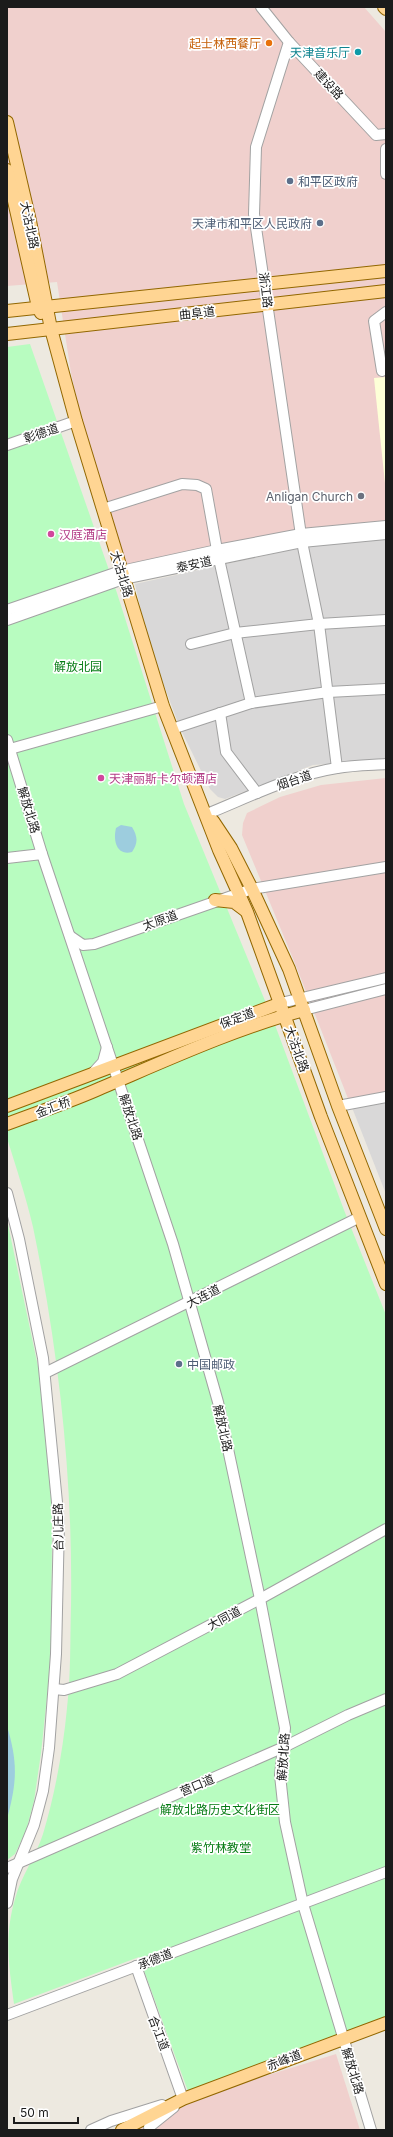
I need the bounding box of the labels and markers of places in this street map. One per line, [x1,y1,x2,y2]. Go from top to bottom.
place label: 起士林西餐厅 [189,36,261,51]
marker: 起士林西餐厅 [264,38,274,48]
place label: 天津音乐厅 [290,45,350,60]
marker: 天津音乐厅 [353,47,363,57]
place label: 和平区政府 [298,174,358,189]
marker: 和平区政府 [285,176,295,186]
place label: 天津市和平区人民政府 [192,216,312,231]
marker: 天津市和平区人民政府 [315,218,325,228]
place label: Anligan Church [266,489,353,504]
marker: Anligan Church [356,491,366,501]
place label: 汉庭酒店 [59,527,107,542]
marker: 汉庭酒店 [46,529,56,539]
place label: 天津丽斯卡尔顿酒店 [109,771,217,786]
marker: 天津丽斯卡尔顿酒店 [96,773,106,783]
place label: 中国邮政 [187,1357,235,1372]
marker: 中国邮政 [174,1359,184,1369]

